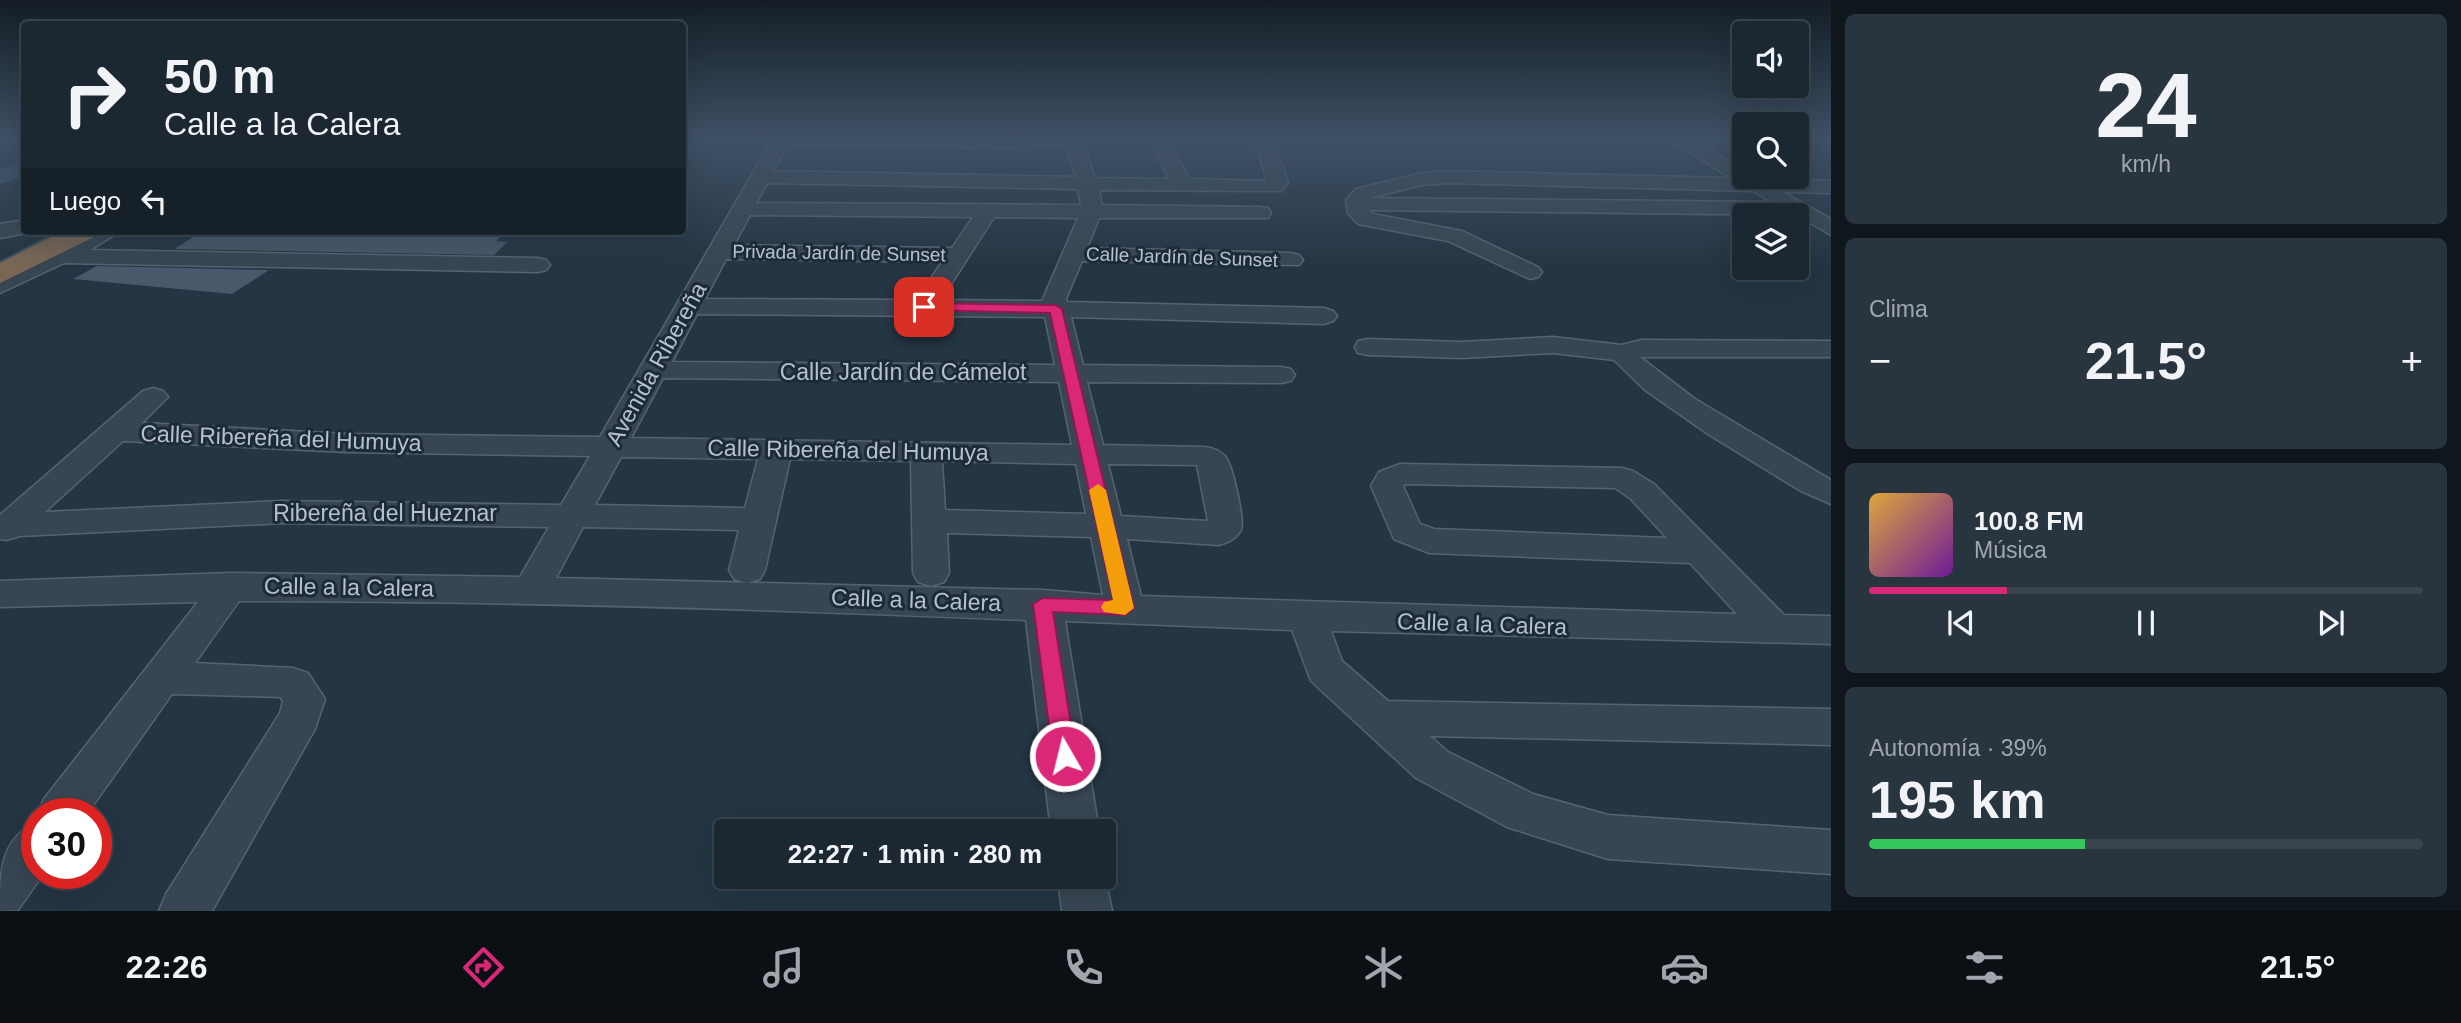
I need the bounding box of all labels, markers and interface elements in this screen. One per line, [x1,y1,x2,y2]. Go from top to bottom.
map controls [1732,21,1809,280]
button: sound [1732,21,1809,98]
icon: right [49,49,140,140]
text: 50 m [164,49,276,103]
text: 24 [2095,55,2197,156]
text: Calle a la Calera [164,106,401,142]
button: search [1732,112,1809,189]
text: km/h [2121,151,2171,177]
icon: left [135,182,173,220]
text: Luego [49,186,121,216]
button: layers [1732,203,1809,280]
street label: Privada Jardín de Sunset [732,241,947,265]
street label: Calle Jardín de Sunset [1086,243,1279,271]
pin [894,277,954,337]
street label: Avenida Ribereña [600,278,712,450]
icon: arrive [905,288,943,326]
text: Clima [1869,296,1928,322]
text: 21.5° [2085,332,2207,390]
text: − [1869,340,1891,382]
text: + [2401,340,2423,382]
street label: Calle Jardín de Cámelot [780,359,1027,385]
street label: Calle Ribereña del Humuya [140,420,422,456]
street label: Calle Ribereña del Humuya [707,435,989,465]
street label: Ribereña del Hueznar [273,500,497,526]
text: 100.8 FM [1974,506,2084,536]
text: Música [1974,537,2047,563]
street label: Calle a la Calera [264,573,434,601]
street label: Calle a la Calera [831,584,1002,616]
icon: previous [1942,604,1980,642]
icon: pause [2127,604,2165,642]
icon: next [2312,604,2350,642]
street label: Calle a la Calera [1397,608,1568,640]
position arrow [1028,719,1102,793]
text: Autonomía · 39% [1869,735,2047,761]
text: 195 km [1869,771,2045,829]
speed limit sign: 30 [21,798,112,889]
text: 22:27 · 1 min · 280 m [788,839,1042,869]
icon: directions [459,943,508,992]
icon: music [759,943,808,992]
icon: phone [1059,943,1108,992]
icon: climate [1359,943,1408,992]
icon: car [1660,943,1709,992]
icon: filters [1960,943,2009,992]
text: 22:26 [126,949,207,985]
text: 21.5° [2260,949,2335,985]

